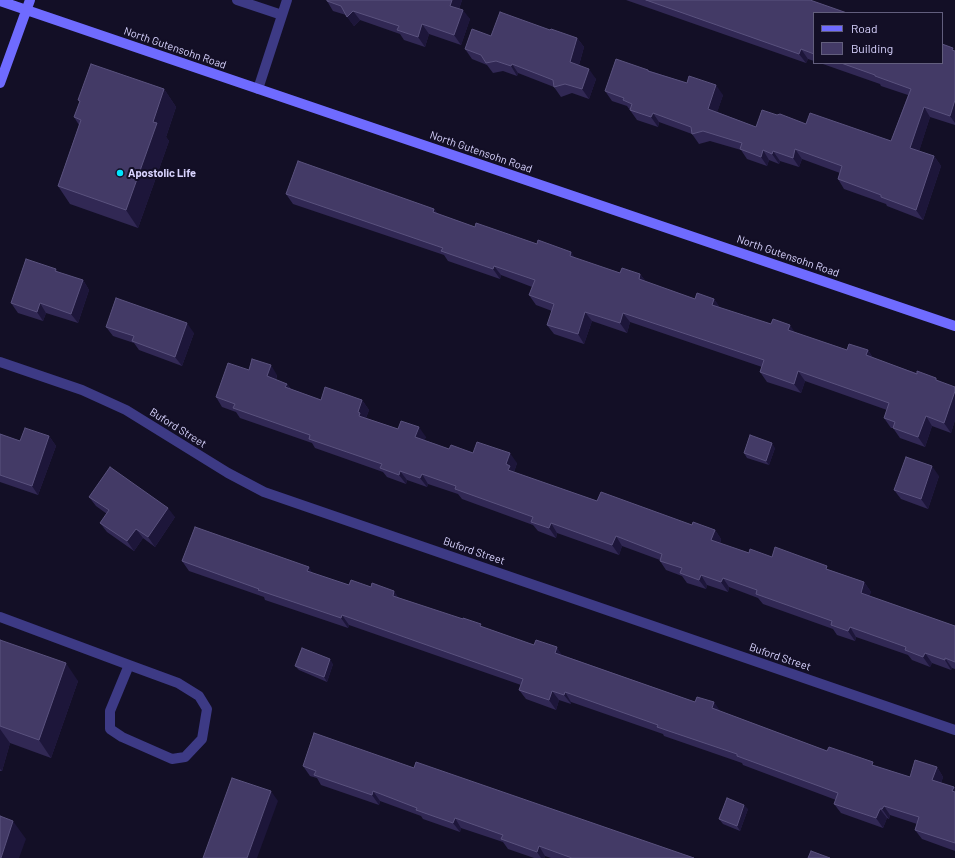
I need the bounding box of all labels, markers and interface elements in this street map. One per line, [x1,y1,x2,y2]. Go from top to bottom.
legend [813,12,943,64]
text: Road [851,21,878,35]
street label: North Gutensohn Road [122,24,228,72]
text: Building [851,41,893,55]
street label: North Gutensohn Road [428,128,534,176]
place label: Apostolic Life [128,166,196,180]
marker: Apostolic Life [115,168,125,178]
street label: North Gutensohn Road [735,232,841,280]
street label: Buford Street [147,405,209,451]
street label: Buford Street [441,534,507,568]
street label: Buford Street [747,640,813,674]

